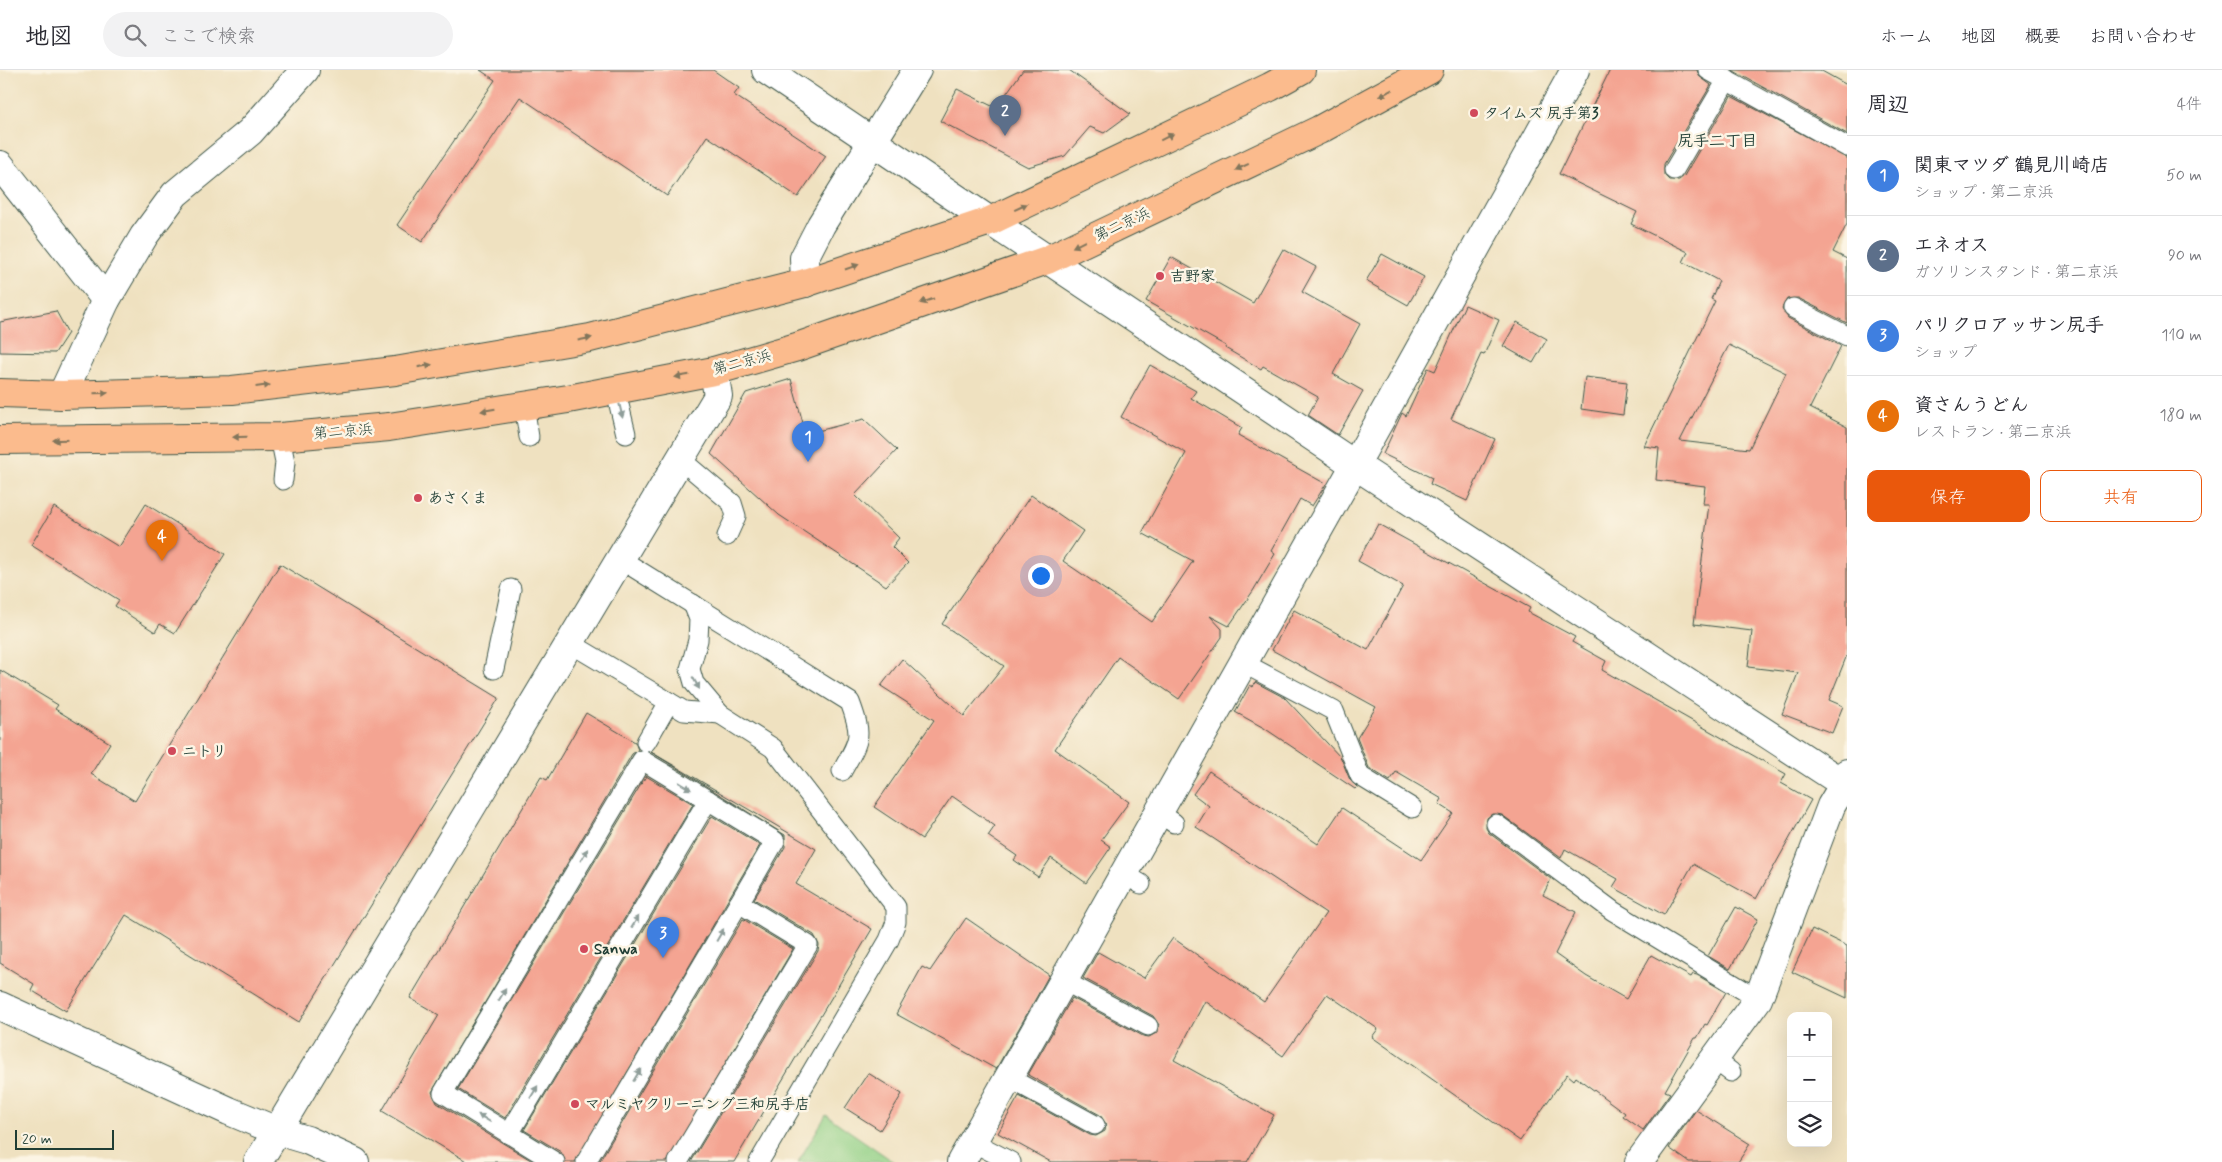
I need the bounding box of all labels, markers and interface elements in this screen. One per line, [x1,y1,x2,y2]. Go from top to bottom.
search box [103,12,453,57]
icon: search [121,21,149,49]
text: 地図 [25,22,73,53]
text: ここで検索 [161,24,256,49]
text: ホーム [1880,25,1933,49]
text: 地図 [1961,25,1997,49]
text: 概要 [2025,25,2061,49]
text: お問い合わせ [2089,25,2197,49]
one-way arrow [1380,89,1393,98]
text: 周辺 [1867,91,1909,119]
text: 4件 [2177,94,2202,115]
pin: 2 [989,95,1021,136]
place label: タイムズ 尻手第3 [1484,104,1599,124]
marker: タイムズ 尻手第3 [1468,107,1480,119]
district label: 尻手二丁目 [1677,131,1757,152]
one-way arrow [1160,132,1174,140]
text: 関東マツダ 鶴見川崎店 [1914,153,2109,178]
one-way arrow [1235,163,1249,171]
text: 1 [1879,165,1887,186]
text: 50 m [2166,165,2202,186]
text: ショップ · 第二京浜 [1914,182,2054,203]
one-way arrow [1014,202,1028,210]
street label: 第二京浜 [1091,203,1154,247]
text: エネオス [1914,233,1989,258]
one-way arrow [1072,241,1086,249]
text: 2 [1879,245,1887,266]
text: 90 m [2168,245,2202,266]
text: ガソリンスタンド · 第二京浜 [1914,262,2119,283]
one-way arrow [844,263,859,271]
place label: 吉野家 [1170,267,1215,287]
marker: 吉野家 [1154,270,1166,282]
one-way arrow [919,297,934,305]
text: パリクロアッサン尻手 [1914,313,2104,338]
text: 3 [1879,325,1887,346]
text: 110 m [2161,325,2202,346]
one-way arrow [577,334,593,342]
text: ショップ [1914,342,1977,363]
street label: 第二京浜 [711,346,774,380]
one-way arrow [417,361,433,369]
one-way arrow [674,373,690,381]
one-way arrow [256,382,272,390]
one-way arrow [93,389,109,397]
text: 資さんうどん [1914,393,2029,418]
one-way arrow [617,404,625,419]
text: 4 [1878,405,1888,426]
text: 180 m [2159,405,2202,426]
one-way arrow [479,407,495,415]
street label: 第二京浜 [312,419,374,445]
pin: 1 [792,421,824,462]
text: レストラン · 第二京浜 [1914,422,2072,443]
one-way arrow [231,433,247,441]
one-way arrow [51,436,67,444]
button: 保存 [1867,470,2030,522]
button: 共有 [2040,470,2202,522]
place label: あさくま [428,489,488,509]
marker: あさくま [412,492,424,504]
pin: 4 [146,520,178,561]
your location [1028,563,1054,589]
one-way arrow [692,676,700,691]
place label: ニトリ [182,742,227,762]
marker: ニトリ [166,745,178,757]
one-way arrow [679,782,692,791]
one-way arrow [579,848,588,861]
one-way arrow [631,916,640,929]
pin: 3 [647,917,679,958]
one-way arrow [715,928,724,941]
place label: Sanwa [594,940,638,960]
marker: Sanwa [578,943,590,955]
one-way arrow [497,988,506,1001]
map controls [1787,1012,1832,1147]
button: + [1787,1012,1832,1057]
button: − [1787,1057,1832,1102]
one-way arrow [633,1067,641,1082]
one-way arrow [530,1085,539,1098]
place label: マルミヤクリーニング三和尻手店 [585,1095,810,1115]
marker: マルミヤクリーニング三和尻手店 [569,1098,581,1110]
button: layers [1787,1102,1832,1147]
one-way arrow [477,1114,491,1123]
scale bar [15,1127,114,1150]
text: 20 m [22,1130,52,1148]

